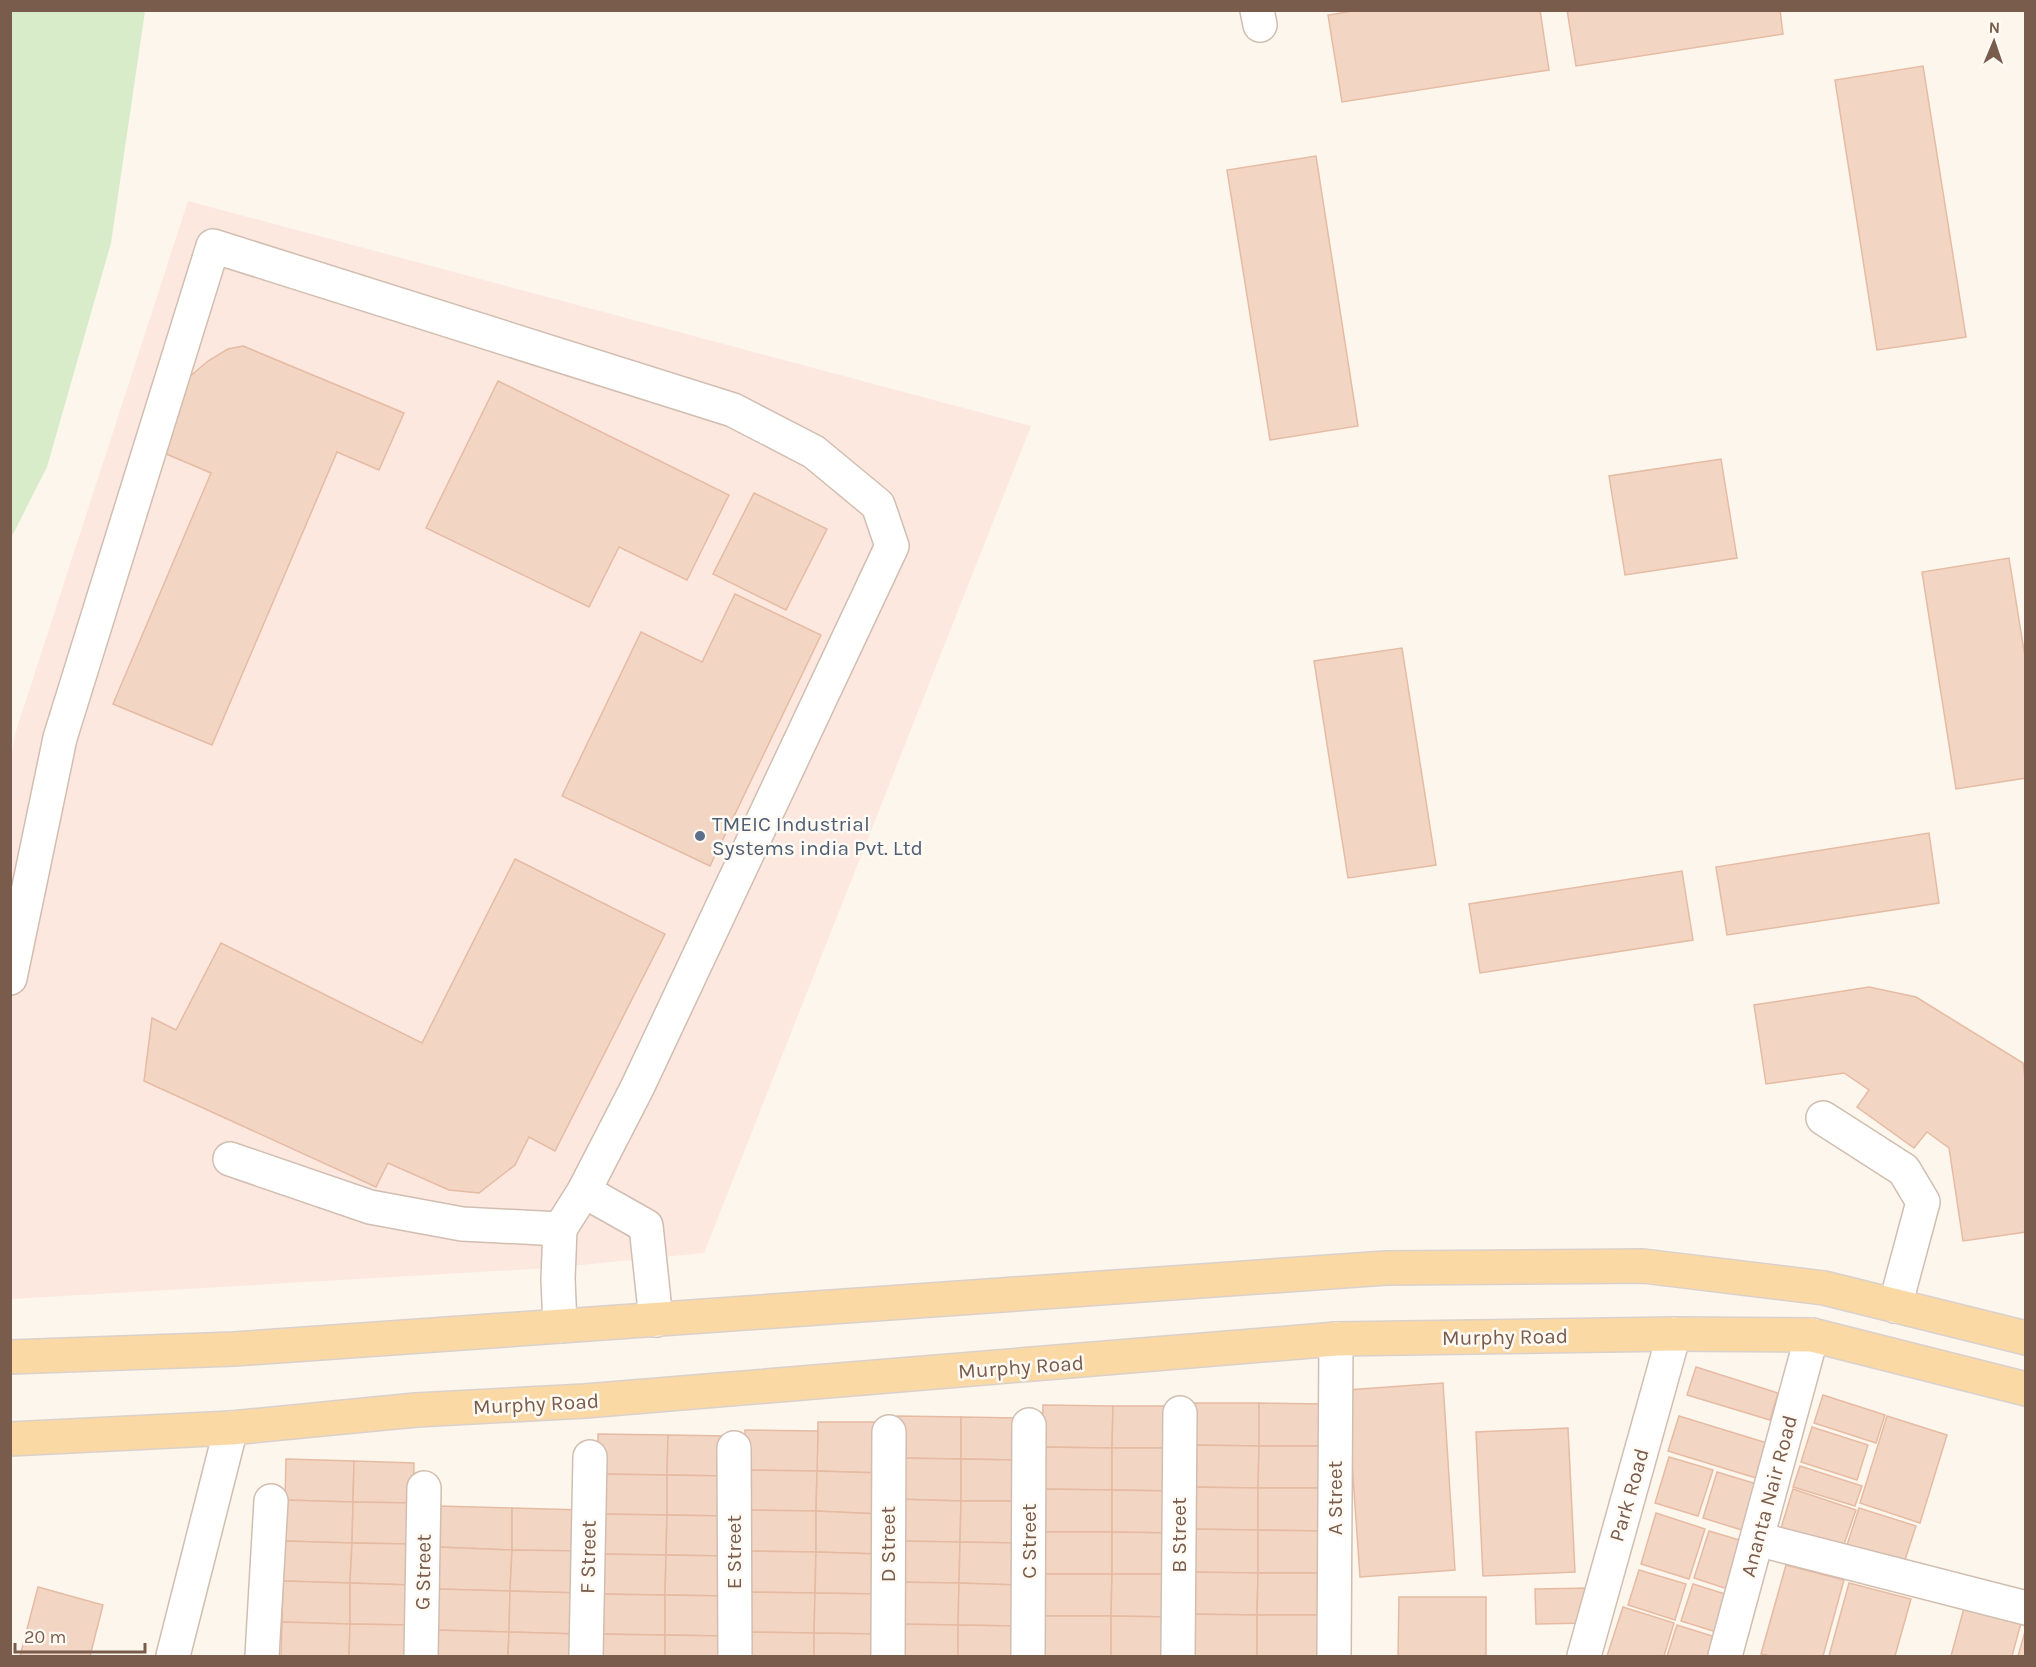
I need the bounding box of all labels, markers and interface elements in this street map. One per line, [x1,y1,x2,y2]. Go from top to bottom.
north arrow [1964,12,2024,72]
text: N [1988,18,2001,37]
place label: TMEIC Industrial Systems india Pvt. Ltd [712,812,923,860]
marker: TMEIC Industrial Systems india Pvt. Ltd [693,829,707,843]
street label: Murphy Road [1442,1324,1568,1350]
street label: Murphy Road [957,1351,1085,1383]
street label: Murphy Road [472,1389,600,1419]
street label: Ananta Nair Road [1736,1412,1802,1580]
street label: Park Road [1604,1446,1654,1544]
street label: A Street [1323,1461,1347,1535]
street label: B Street [1167,1497,1191,1573]
street label: C Street [1017,1503,1041,1579]
street label: D Street [876,1506,900,1582]
street label: E Street [722,1515,746,1589]
street label: F Street [575,1520,601,1594]
street label: G Street [410,1534,436,1610]
scale bar [15,1616,146,1654]
text: 20 m [24,1626,66,1648]

